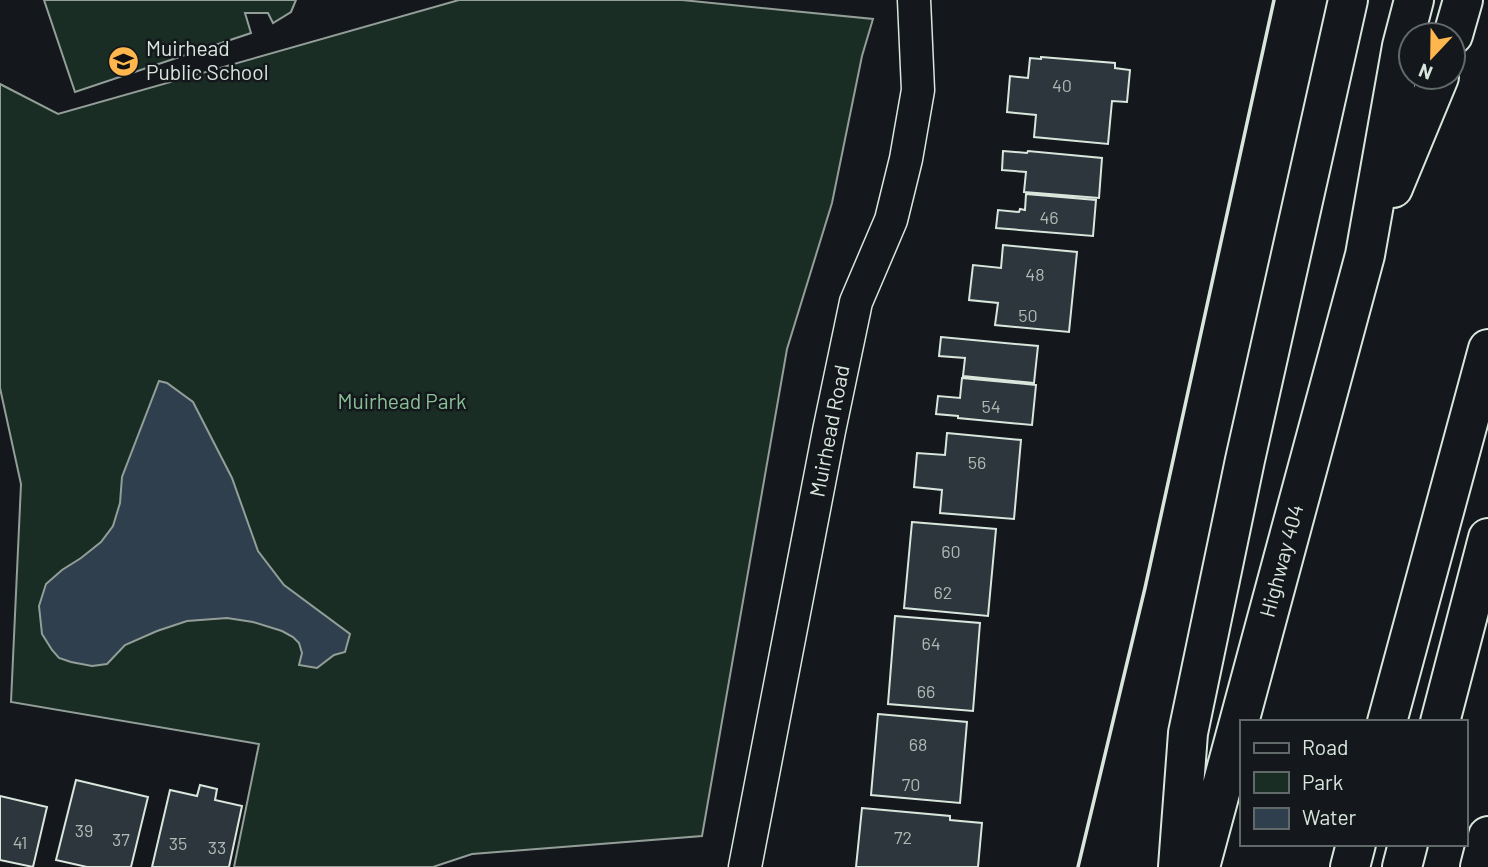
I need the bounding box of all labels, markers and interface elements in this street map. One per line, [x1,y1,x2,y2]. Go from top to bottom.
north arrow [1397,21,1467,91]
place label: Muirhead Public School [146,35,269,84]
school or university icon: Muirhead Public School [106,44,140,78]
text: N [1415,59,1436,85]
house number: 40 [1052,74,1072,96]
house number: 46 [1039,206,1059,228]
house number: 48 [1025,263,1045,285]
house number: 50 [1018,304,1038,326]
street label: Muirhead Road [803,362,854,499]
park label: Muirhead Park [337,388,467,413]
house number: 54 [981,395,1001,417]
house number: 56 [968,451,986,473]
street label: Highway 404 [1253,501,1308,620]
house number: 60 [941,540,961,562]
house number: 62 [934,581,952,603]
house number: 64 [921,632,941,654]
house number: 66 [917,680,935,702]
legend [1240,720,1467,846]
house number: 68 [909,733,927,755]
text: Road [1302,734,1348,759]
text: Park [1302,769,1343,794]
house number: 70 [902,773,920,795]
text: Water [1302,804,1357,829]
house number: 39 [75,819,93,841]
house number: 72 [894,826,912,848]
house number: 37 [112,828,130,850]
house number: 41 [13,831,27,853]
house number: 35 [169,832,187,854]
house number: 33 [208,836,226,858]

